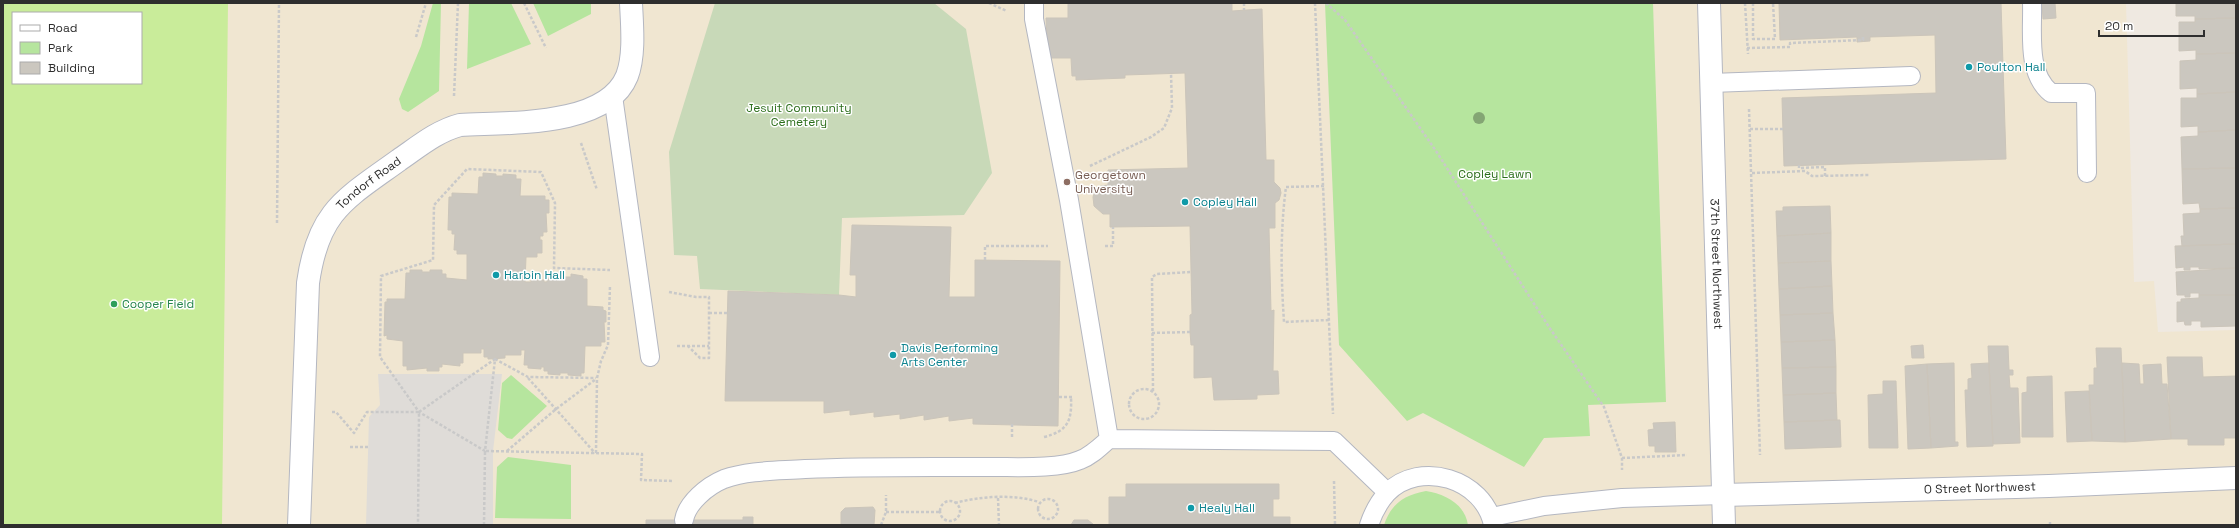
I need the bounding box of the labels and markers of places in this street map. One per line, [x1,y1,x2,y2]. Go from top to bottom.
place label: Poulton Hall [1977,59,2046,75]
marker: Poulton Hall [1964,62,1974,72]
place label: Georgetown University [1075,167,1146,197]
marker: Georgetown University [1062,177,1072,187]
place label: Copley Hall [1193,194,1257,210]
marker: Copley Hall [1180,197,1190,207]
place label: Harbin Hall [504,267,565,283]
marker: Harbin Hall [491,270,501,280]
place label: Cooper Field [122,296,194,312]
marker: Cooper Field [109,299,119,309]
place label: Davis Performing Arts Center [901,340,998,370]
marker: Davis Performing Arts Center [888,350,898,360]
place label: Healy Hall [1199,500,1255,516]
marker: Healy Hall [1186,503,1196,513]

